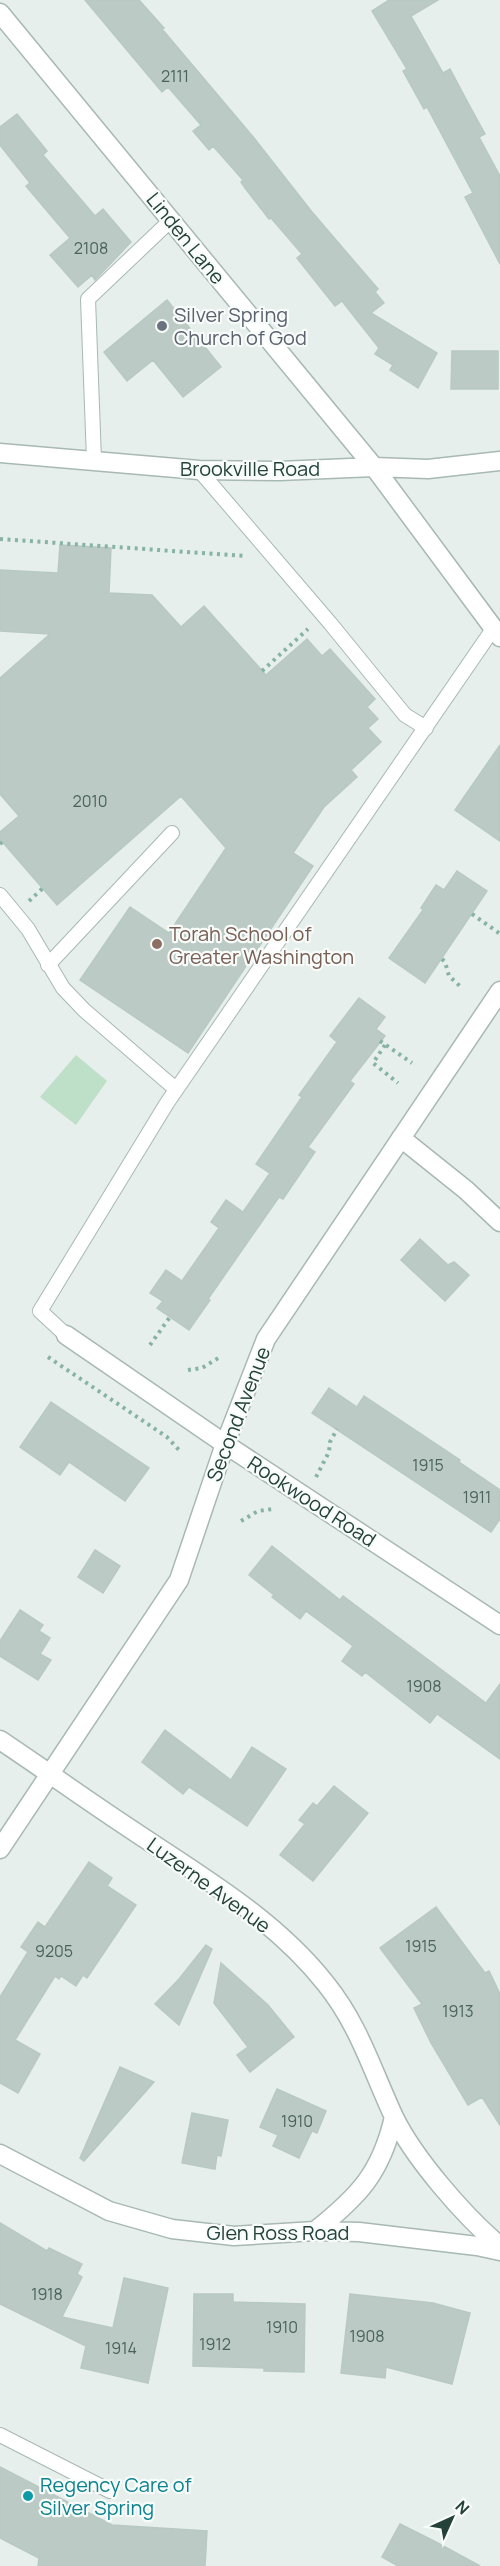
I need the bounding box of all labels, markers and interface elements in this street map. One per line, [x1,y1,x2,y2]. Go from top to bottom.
house number: 2111 [161,65,189,87]
street label: Linden Lane [141,187,231,289]
house number: 2108 [74,237,108,259]
place label: Silver Spring Church of God [174,301,307,351]
marker: Silver Spring Church of God [155,319,169,333]
street label: Brookville Road [180,455,320,482]
house number: 2010 [73,790,107,812]
place label: Torah School of Greater Washington [169,920,354,970]
marker: Torah School of Greater Washington [150,937,164,951]
street label: Second Avenue [200,1343,276,1485]
street label: Rookwood Road [243,1449,381,1553]
house number: 1915 [412,1454,444,1476]
house number: 1911 [463,1486,491,1508]
house number: 1908 [406,1675,442,1697]
street label: Luzerne Avenue [142,1831,276,1939]
house number: 1915 [405,1935,437,1957]
house number: 9205 [35,1940,73,1962]
house number: 1913 [442,2000,474,2022]
house number: 1910 [281,2110,313,2132]
street label: Glen Ross Road [207,2219,349,2246]
house number: 1918 [31,2283,63,2305]
house number: 1910 [266,2316,298,2338]
house number: 1908 [349,2325,385,2347]
house number: 1912 [199,2333,231,2355]
house number: 1914 [105,2337,137,2359]
place label: Regency Care of Silver Spring [40,2471,192,2521]
north arrow [422,2488,482,2548]
marker: Regency Care of Silver Spring [21,2489,35,2503]
text: N [451,2496,474,2519]

